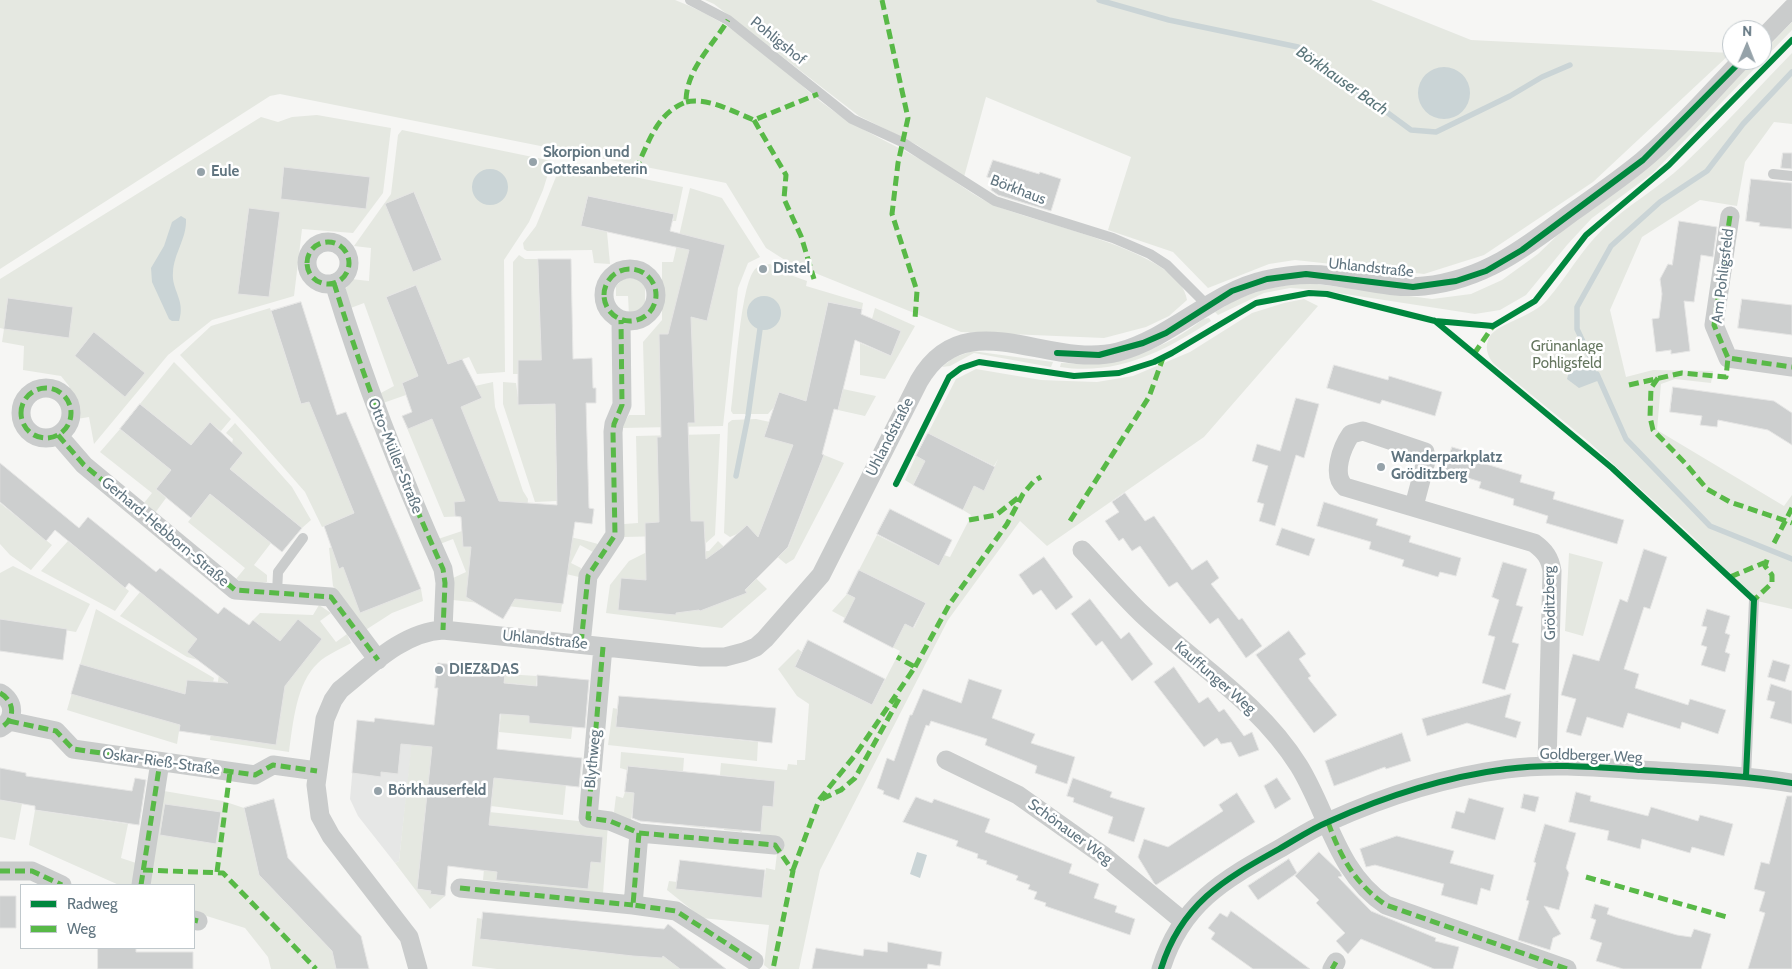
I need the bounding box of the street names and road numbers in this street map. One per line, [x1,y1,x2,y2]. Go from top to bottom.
street label: Pohligshof [747,13,809,69]
street label: Börkhaus [988,171,1048,209]
street label: Am Pohligsfeld [1708,228,1738,324]
street label: Uhlandstraße [1327,255,1415,281]
street label: Uhlandstraße [863,395,917,479]
street label: Otto-Müller-Straße [364,396,426,516]
street label: Gerhard-Hebborn-Straße [98,473,232,591]
street label: Gröditzberg [1540,566,1560,640]
street label: Uhlandstraße [501,627,589,653]
street label: Kauffunger Weg [1171,638,1259,718]
street label: Blythweg [581,729,605,789]
street label: Oskar-Rieß-Straße [101,745,221,779]
street label: Goldberger Weg [1539,745,1643,767]
street label: Schönauer Weg [1024,795,1116,869]

